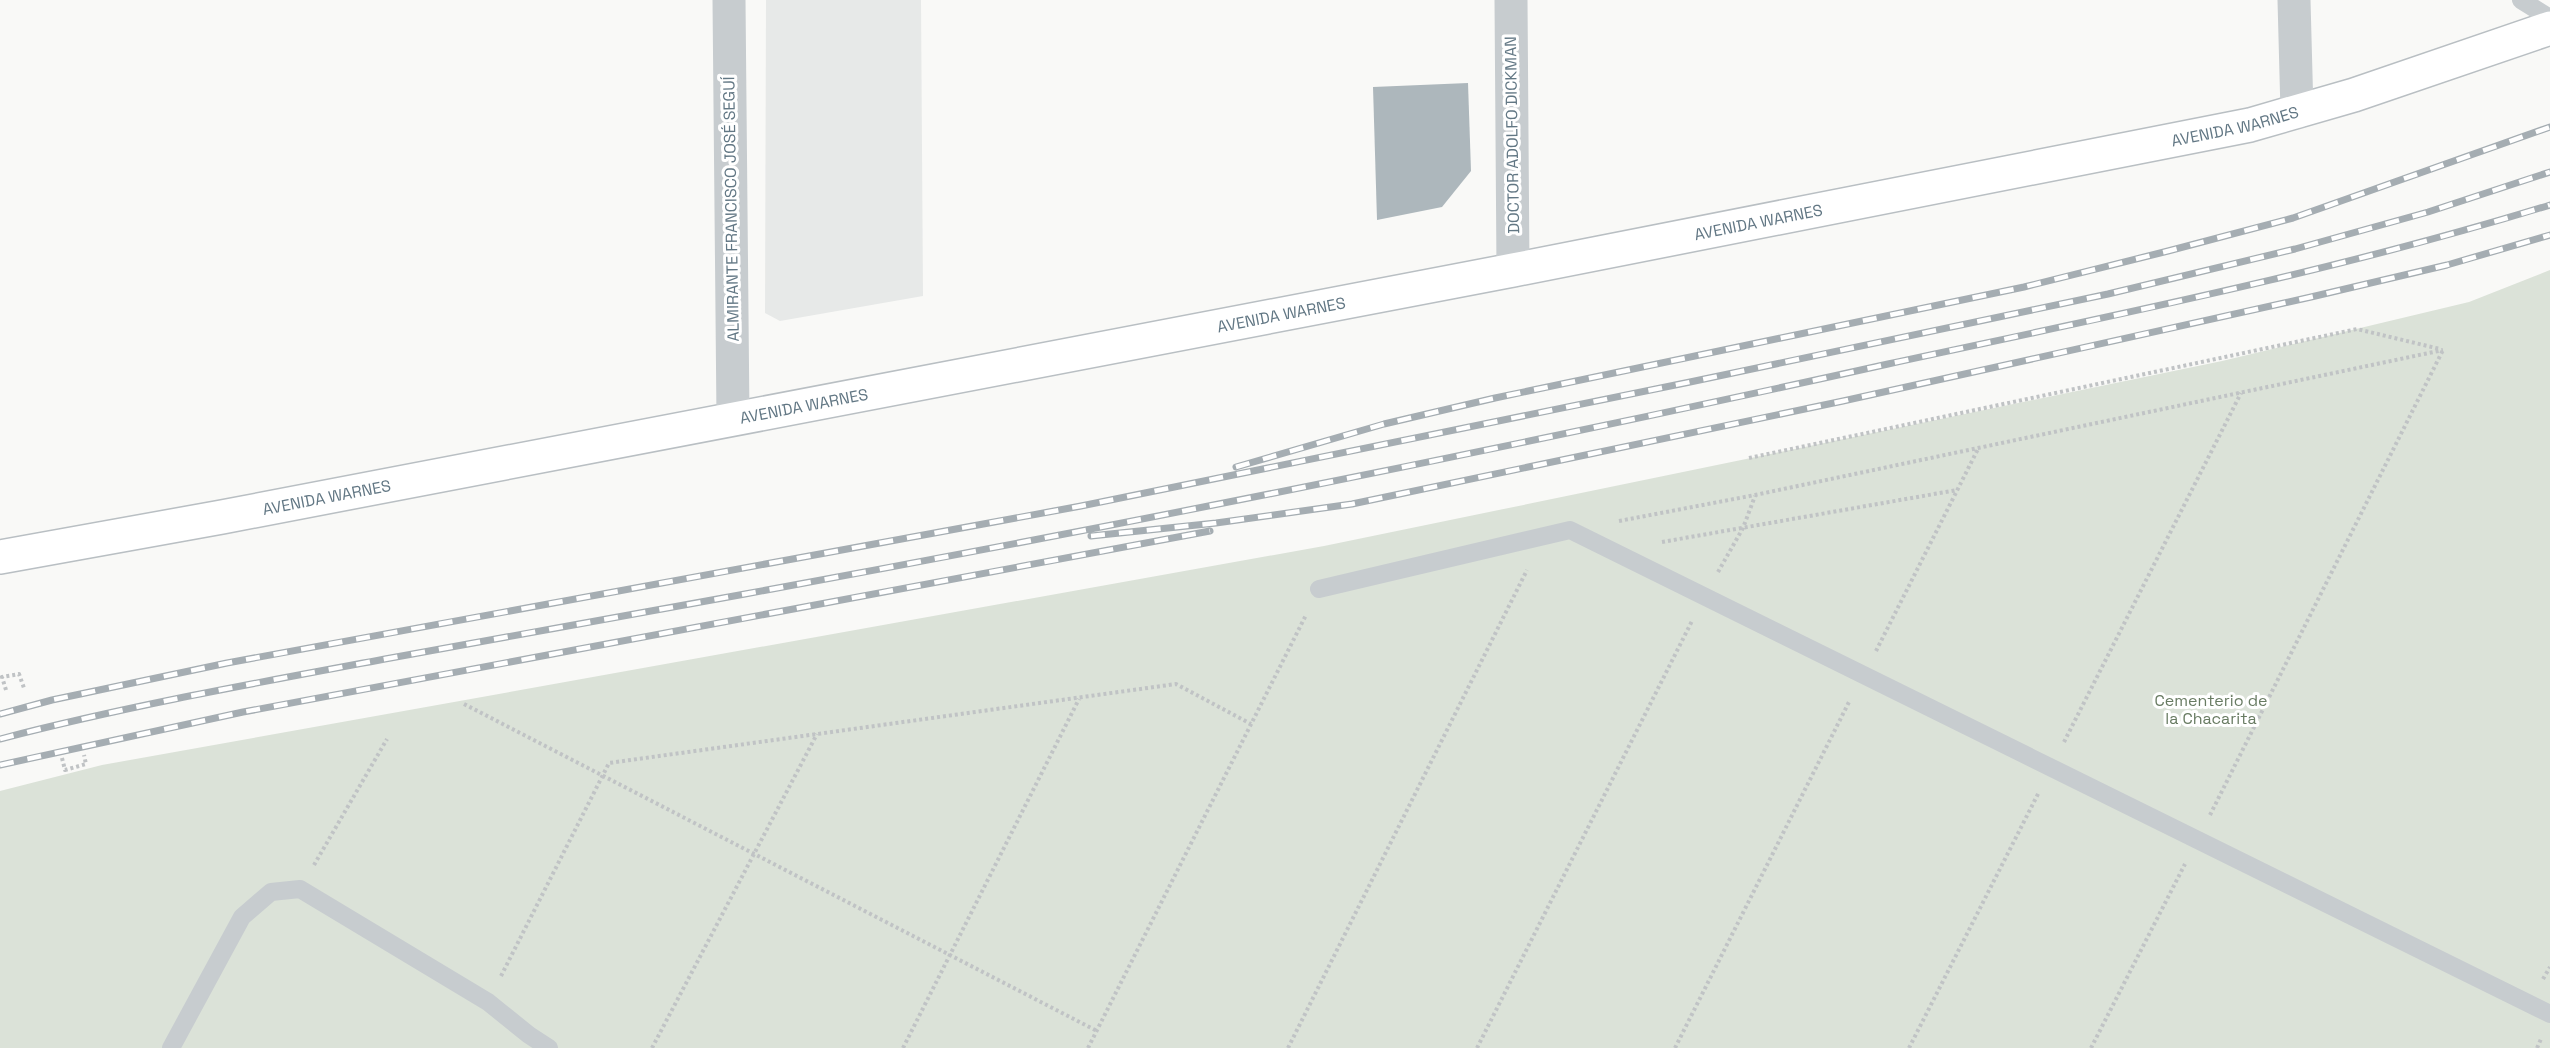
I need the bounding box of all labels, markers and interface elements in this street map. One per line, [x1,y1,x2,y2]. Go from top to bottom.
street label: DOCTOR ADOLFO DICKMAN [1500,36,1524,234]
street label: ALMIRANTE FRANCISCO JOSÉ SEGUÍ [718,76,744,342]
street label: AVENIDA WARNES [2169,101,2301,151]
street label: AVENIDA WARNES [1692,199,1824,245]
street label: AVENIDA WARNES [1215,292,1347,337]
street label: AVENIDA WARNES [738,383,870,428]
street label: AVENIDA WARNES [261,474,393,520]
park label: Cementerio de la Chacarita [2155,690,2267,729]

